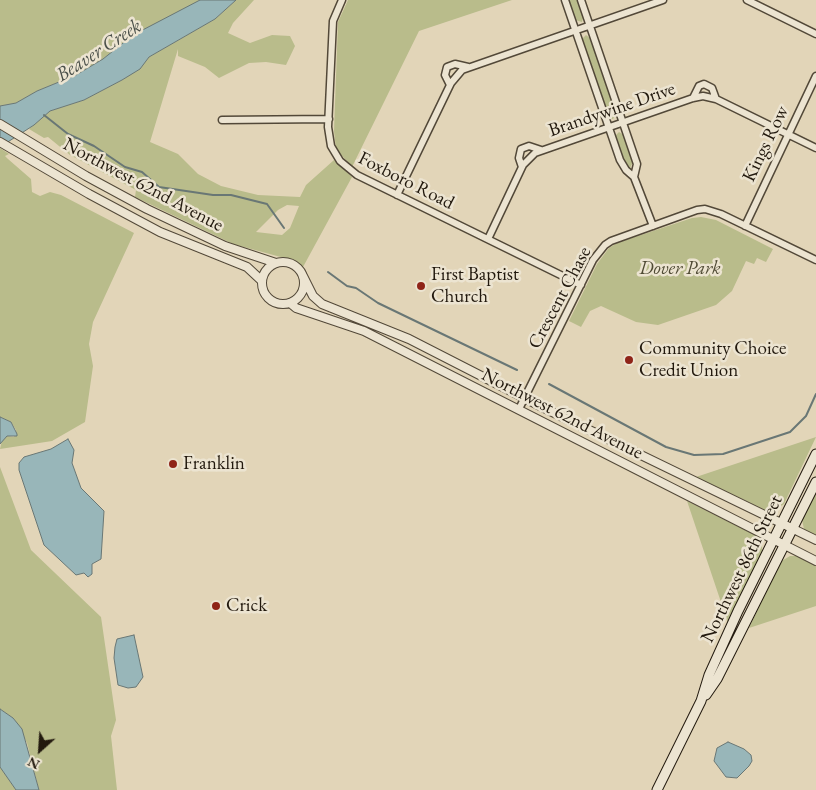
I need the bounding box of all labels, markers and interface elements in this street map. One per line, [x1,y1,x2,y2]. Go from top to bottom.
water label: Beaver Creek [52,14,146,88]
street label: Brandywine Drive [546,78,678,142]
street label: Kings Row [738,102,794,186]
street label: Northwest 62nd Avenue [59,133,227,237]
street label: Foxboro Road [354,147,458,215]
street label: Crescent Chase [524,243,596,353]
park label: Dover Park [639,258,721,280]
place label: First Baptist Church [431,264,519,308]
marker: First Baptist Church [415,280,427,292]
place label: Community Choice Credit Union [639,338,786,382]
marker: Community Choice Credit Union [623,354,635,366]
street label: Northwest 62nd Avenue [477,363,647,465]
place label: Franklin [183,453,245,475]
marker: Franklin [167,458,179,470]
street label: Northwest 86th Street [696,491,788,647]
place label: Crick [226,595,267,617]
marker: Crick [210,600,222,612]
north arrow [15,725,65,775]
text: N [24,753,42,774]

